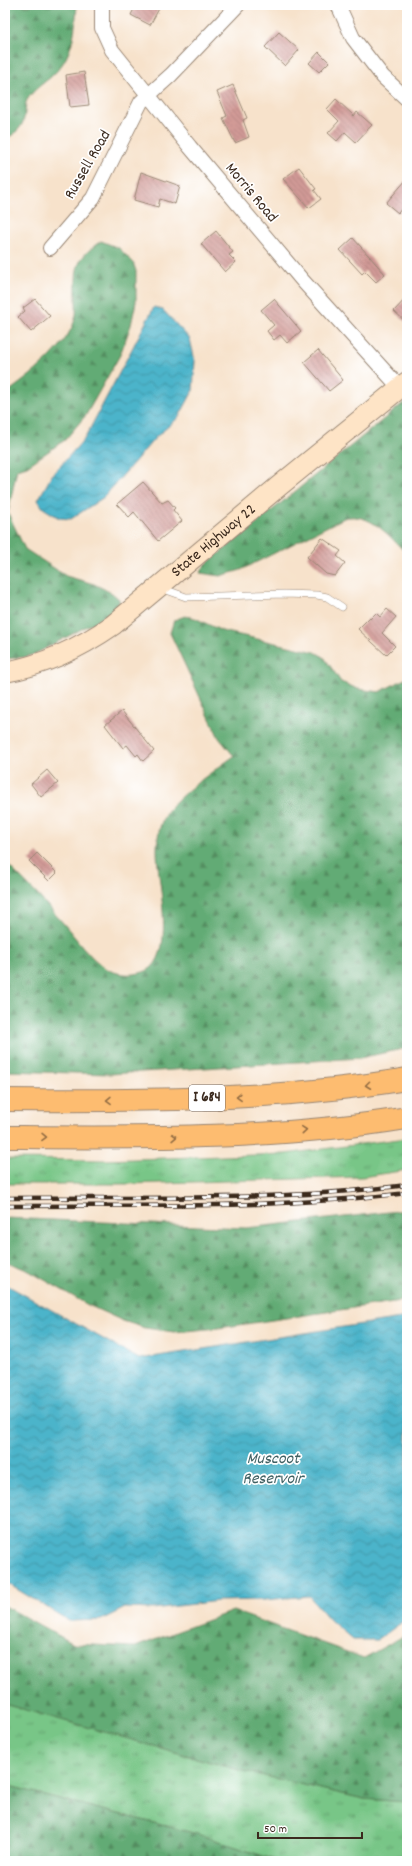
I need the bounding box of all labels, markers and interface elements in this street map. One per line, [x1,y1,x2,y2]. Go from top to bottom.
street label: Russell Road [59,126,117,204]
street label: Morris Road [219,158,283,228]
street label: State Highway 22 [166,498,261,583]
one-way arrow [365,1080,371,1089]
road number: I 684 [189,1085,225,1111]
one-way arrow [236,1092,242,1101]
one-way arrow [106,1096,112,1104]
one-way arrow [301,1126,307,1135]
one-way arrow [41,1133,47,1141]
one-way arrow [171,1133,177,1142]
water label: Muscoot Reservoir [243,1448,305,1492]
scale bar [258,1814,362,1840]
text: 50 m [264,1821,287,1838]

